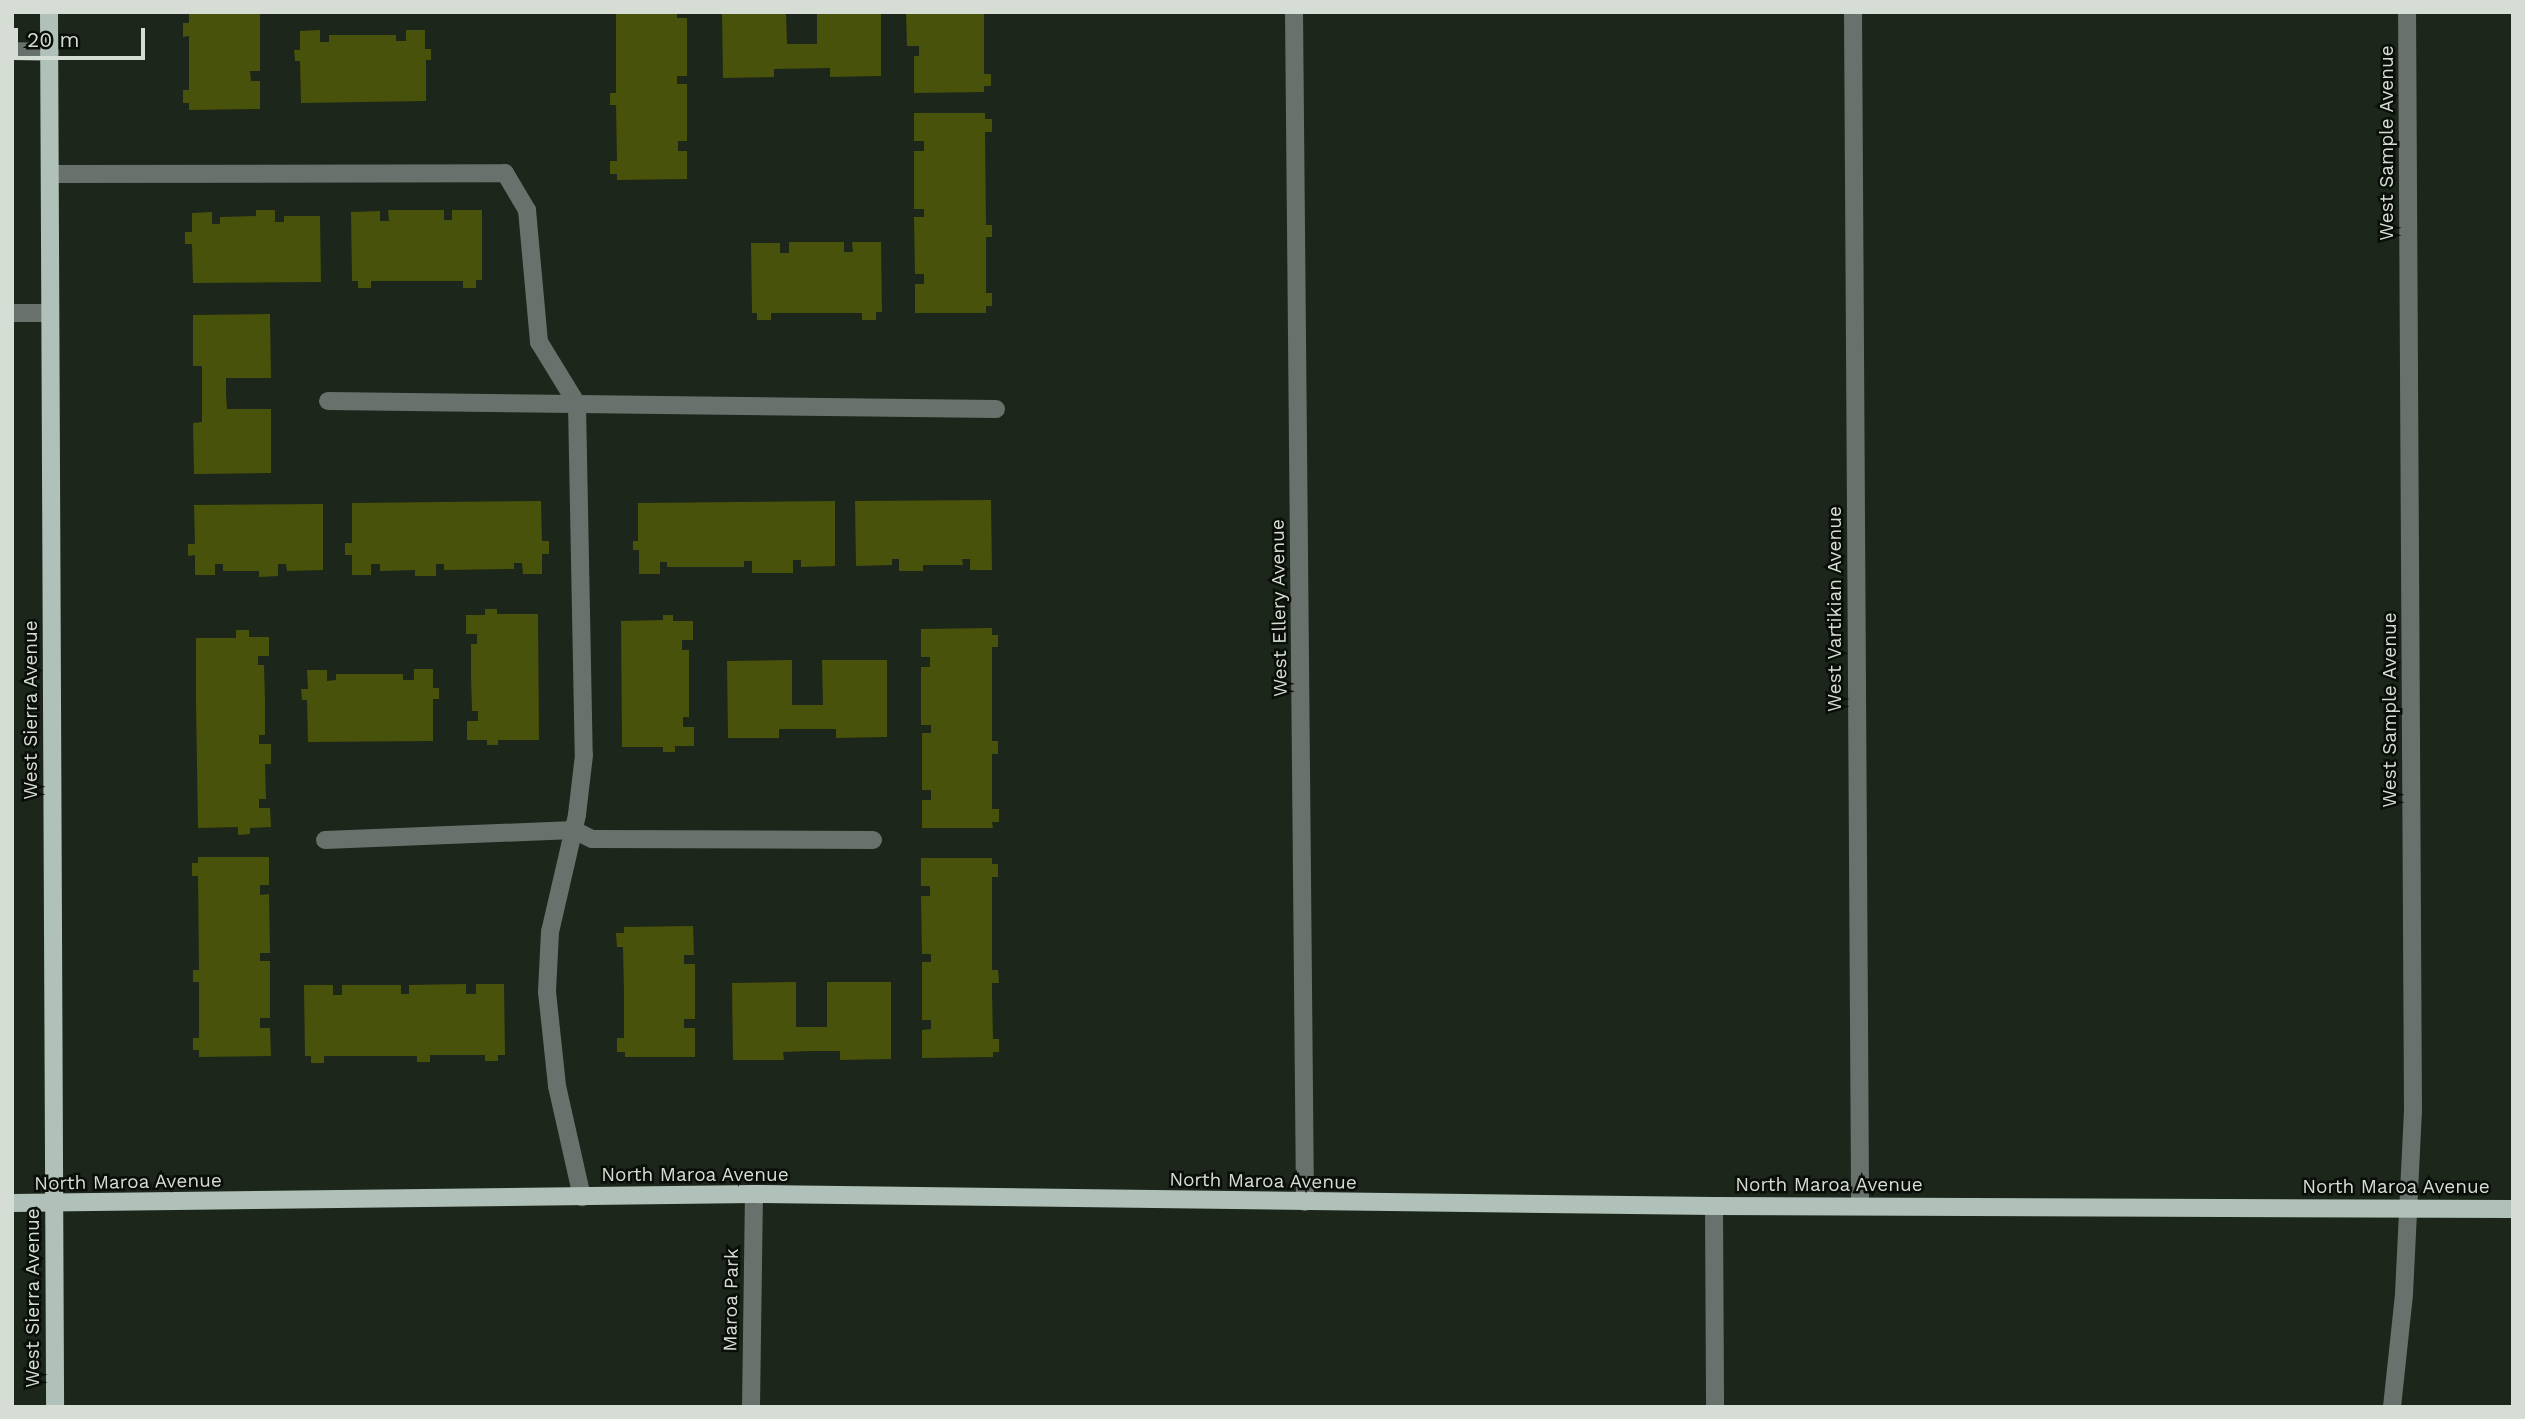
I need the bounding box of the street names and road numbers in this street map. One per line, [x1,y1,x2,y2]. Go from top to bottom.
street label: West Sample Avenue [2376,45,2398,241]
street label: West Vartikian Avenue [1824,505,1846,713]
street label: West Ellery Avenue [1266,518,1292,698]
street label: West Sample Avenue [2379,612,2401,808]
street label: West Sierra Avenue [20,620,42,800]
street label: North Maroa Avenue [601,1164,789,1186]
street label: North Maroa Avenue [1168,1168,1358,1194]
street label: North Maroa Avenue [33,1169,223,1195]
street label: North Maroa Avenue [1735,1174,1923,1196]
street label: North Maroa Avenue [2302,1176,2490,1198]
street label: West Sierra Avenue [22,1208,44,1388]
street label: Maroa Park [719,1248,743,1352]

